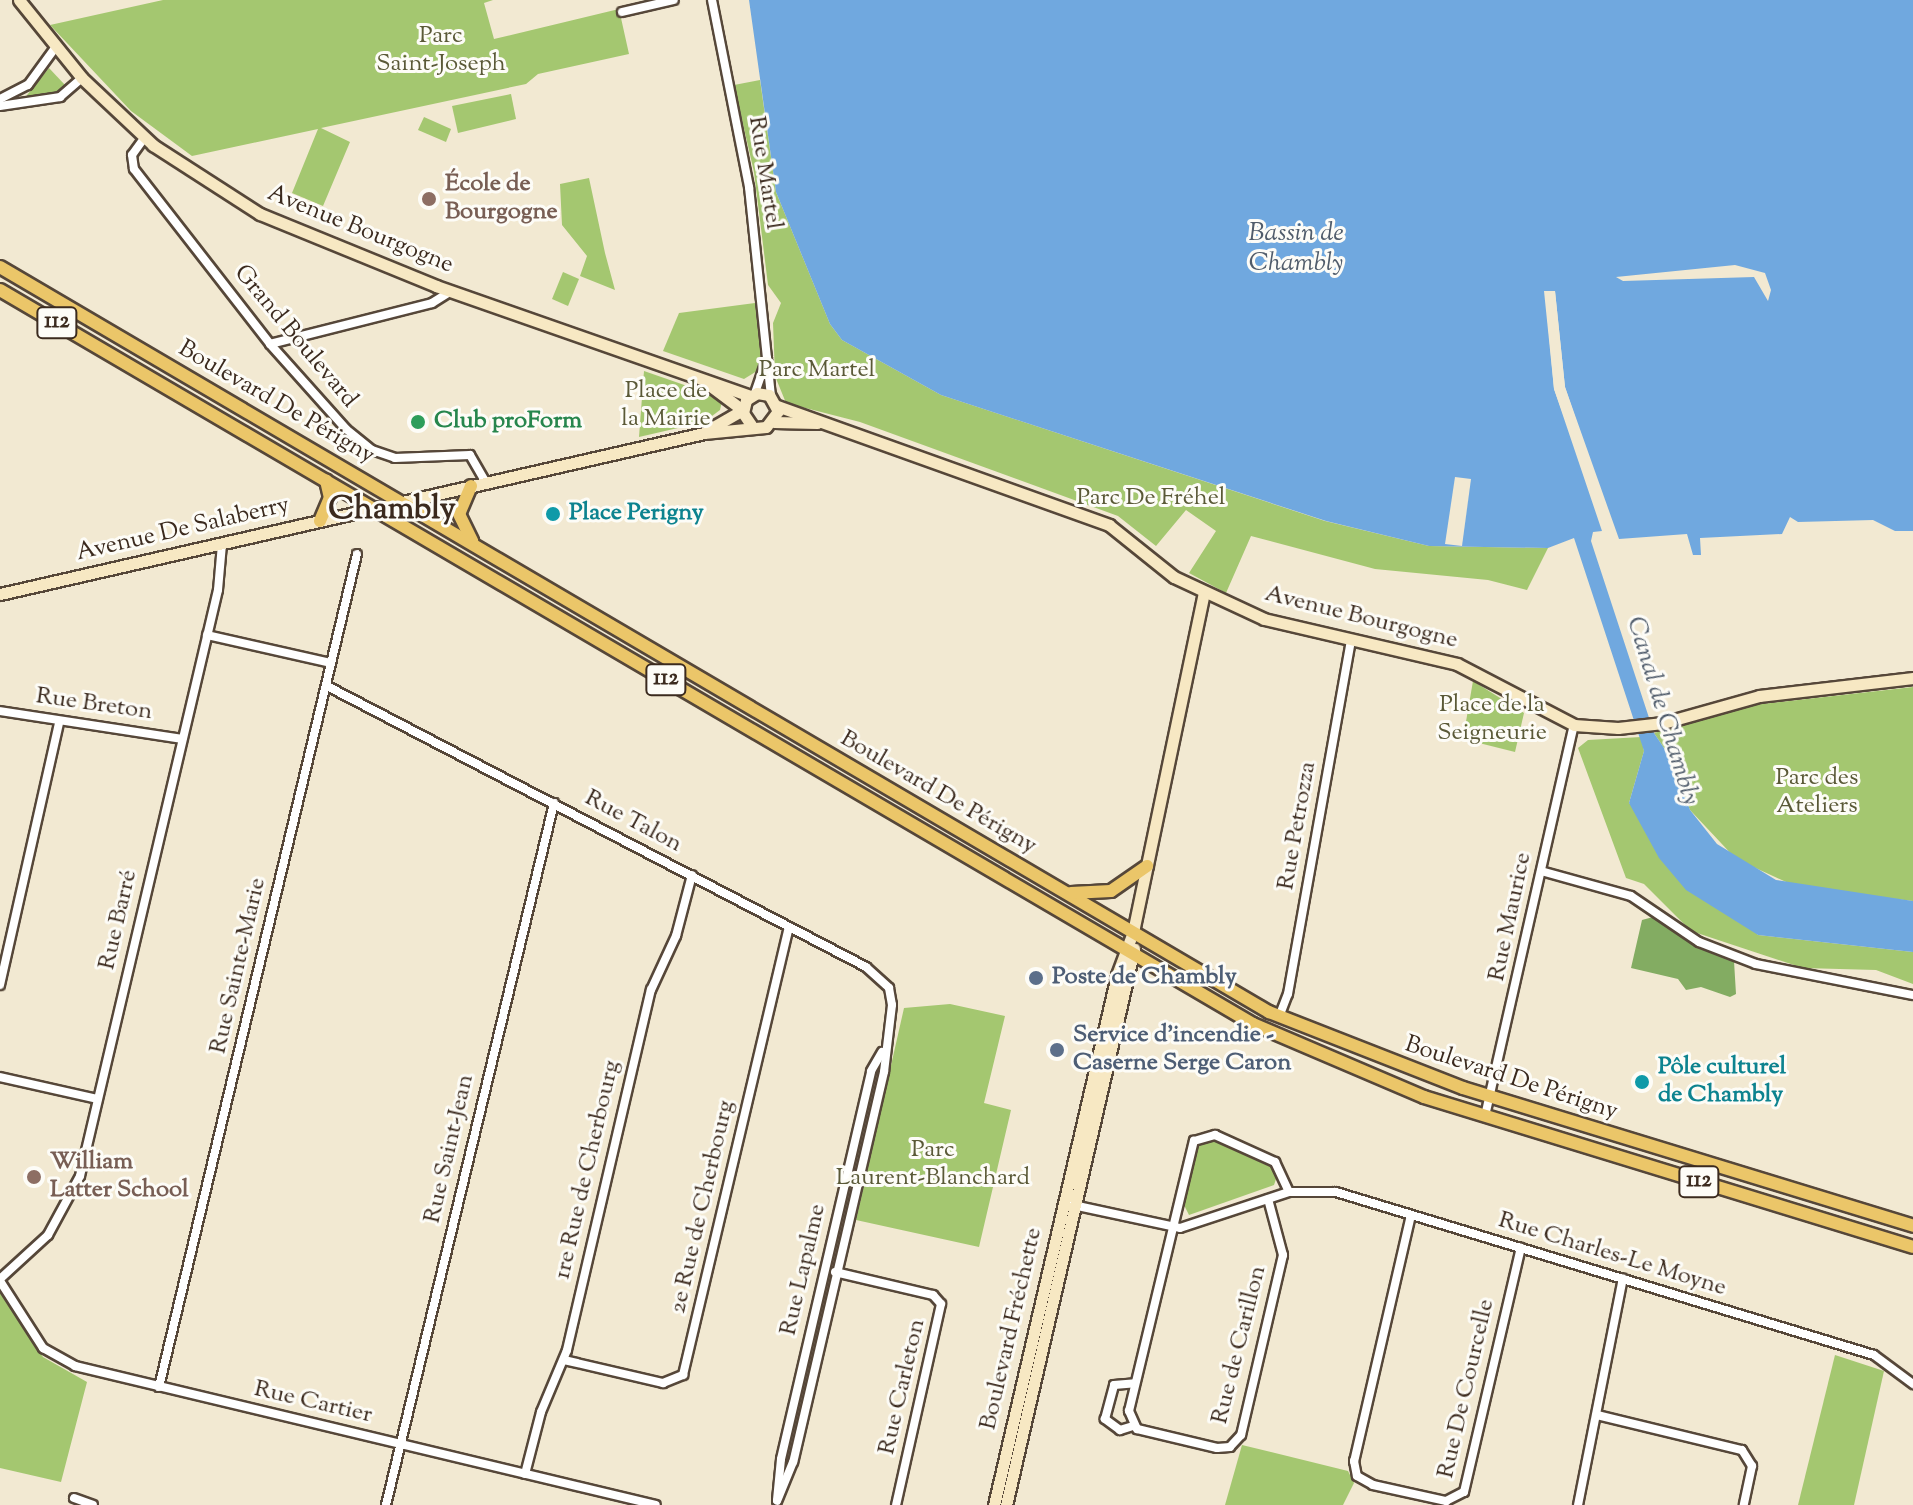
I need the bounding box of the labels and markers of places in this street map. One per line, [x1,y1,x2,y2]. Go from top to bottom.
place label: École de Bourgogne [445,171,558,227]
marker: École de Bourgogne [420,190,438,208]
place label: Club proForm [434,408,582,436]
marker: Club proForm [409,413,427,431]
place label: Place Perigny [569,500,704,528]
marker: Place Perigny [544,505,562,523]
place label: Poste de Chambly [1052,964,1237,992]
marker: Poste de Chambly [1027,969,1045,987]
place label: Service d'incendie - Caserne Serge Caron [1073,1022,1291,1078]
marker: Service d'incendie - Caserne Serge Caron [1048,1041,1066,1059]
place label: Pôle culturel de Chambly [1658,1054,1786,1110]
marker: Pôle culturel de Chambly [1633,1073,1651,1091]
place label: William Latter School [50,1149,189,1205]
marker: William Latter School [25,1168,43,1186]

